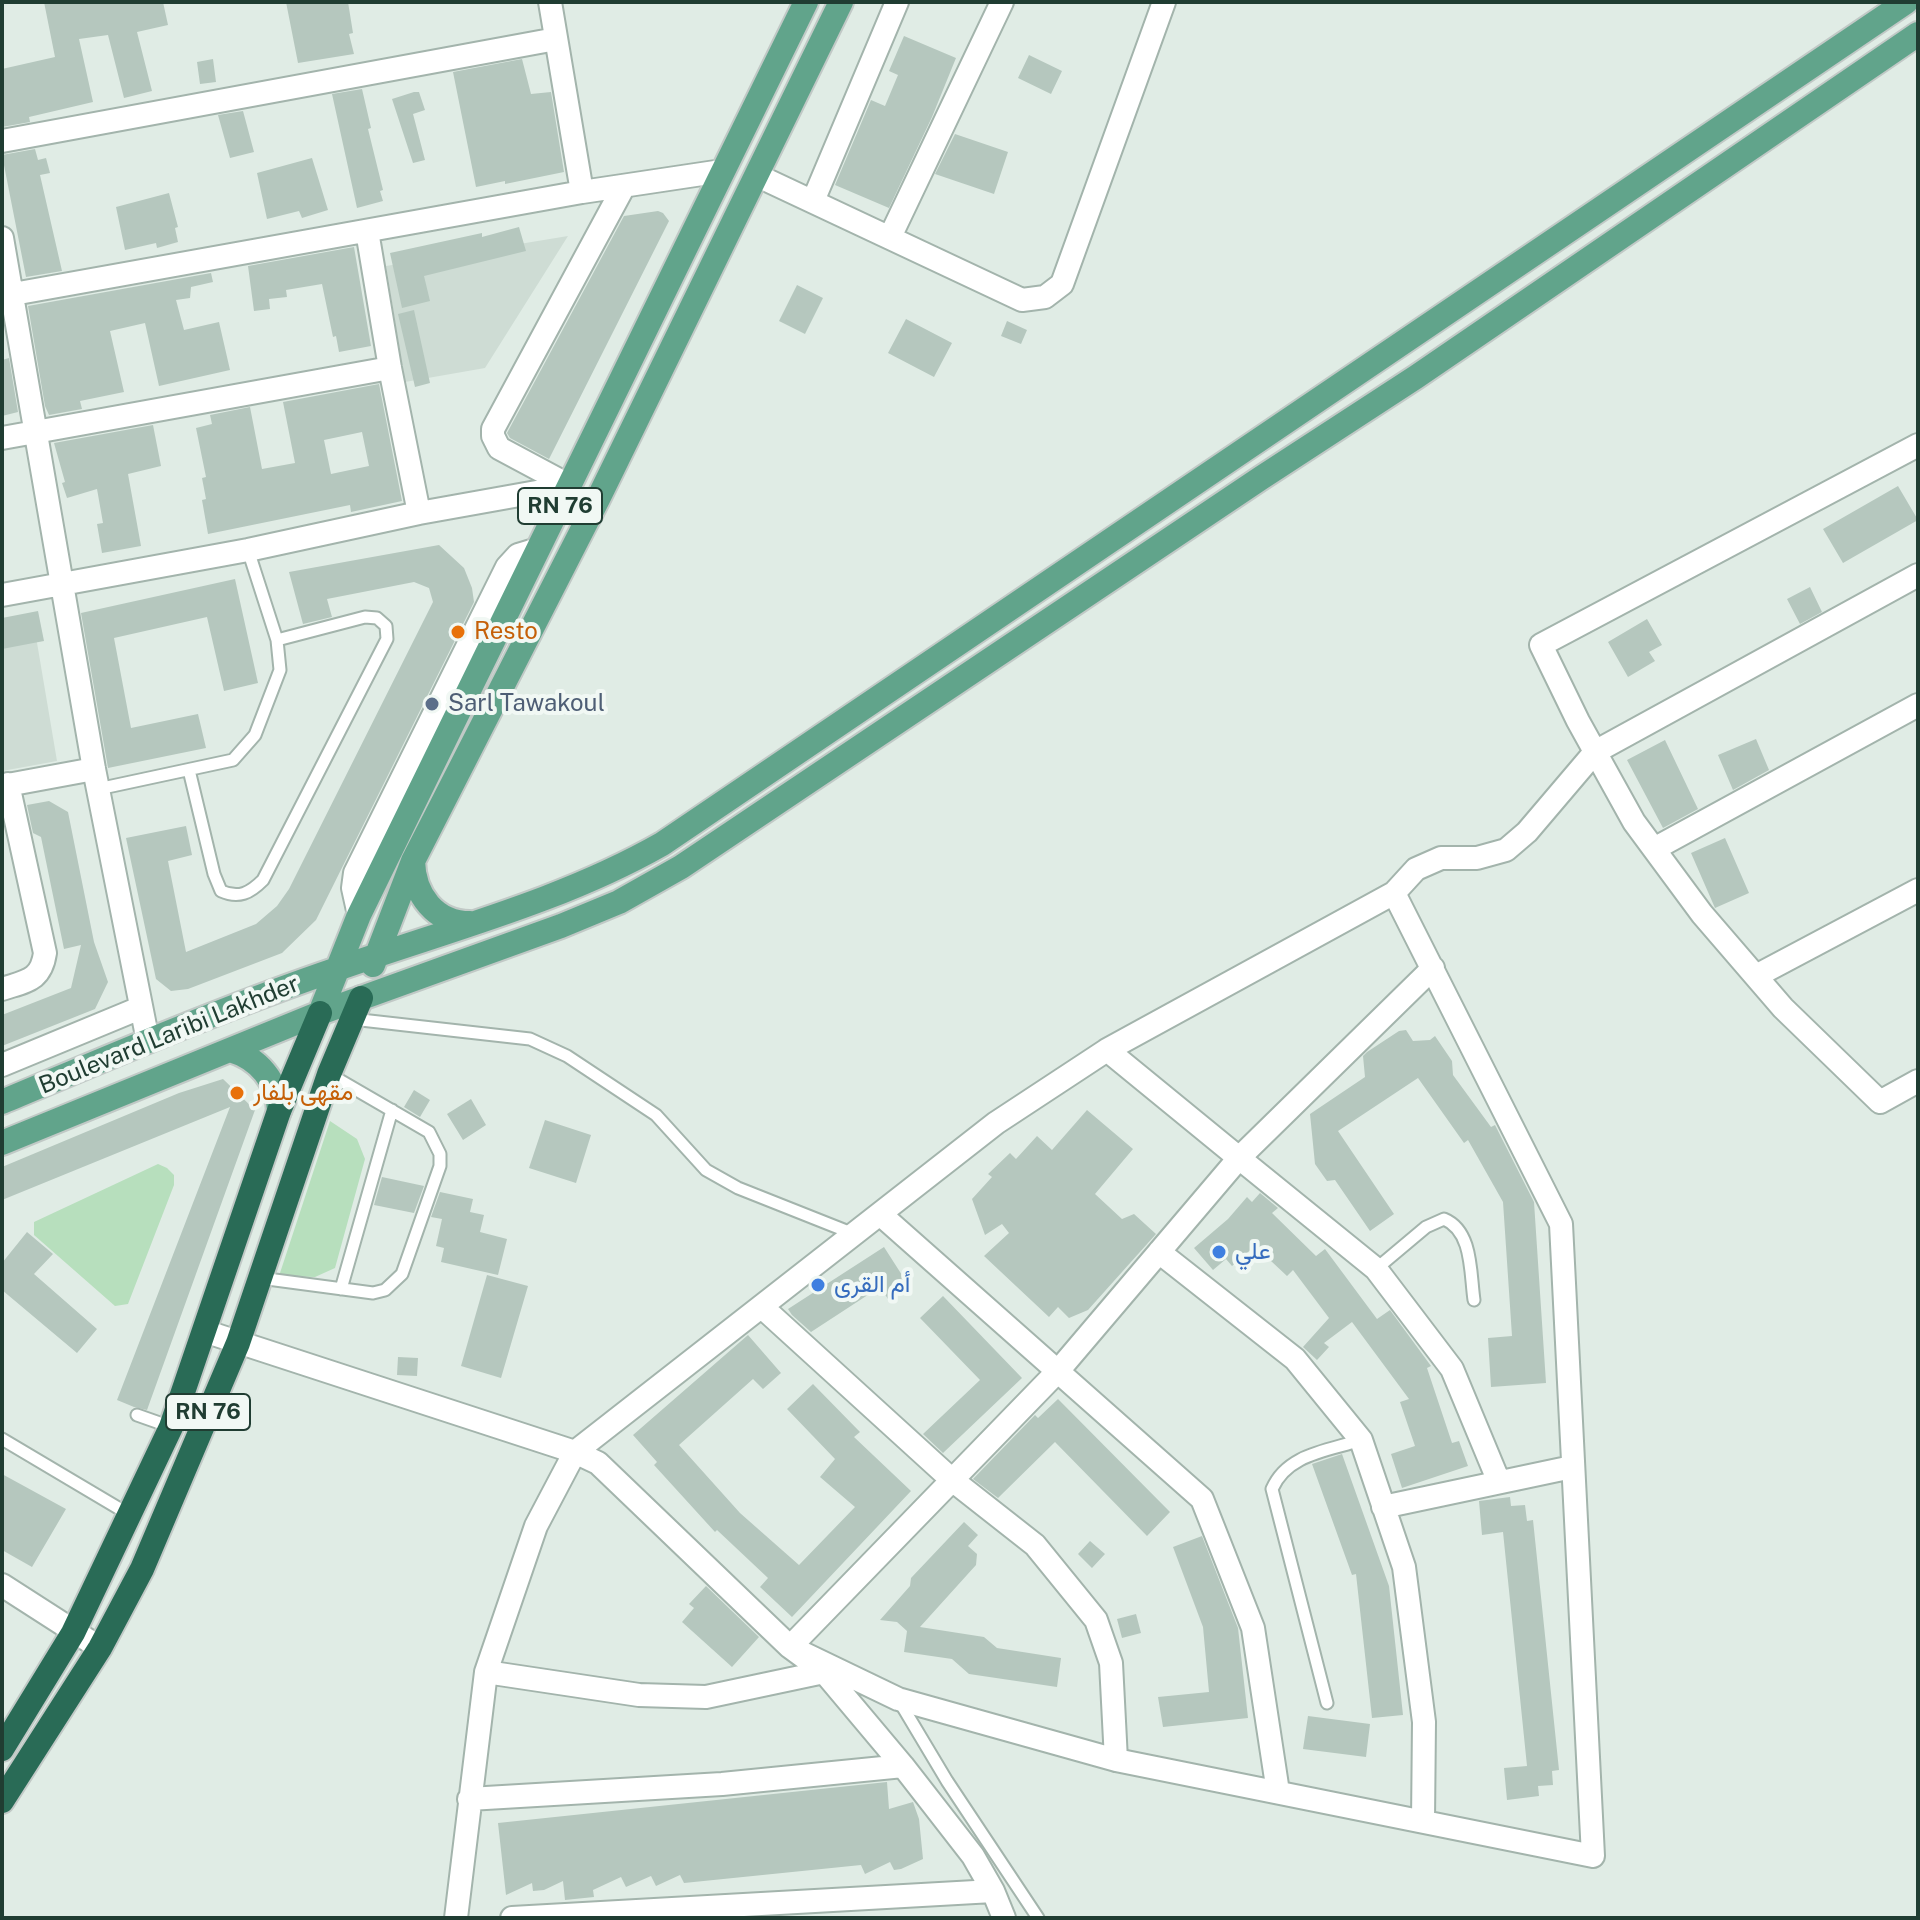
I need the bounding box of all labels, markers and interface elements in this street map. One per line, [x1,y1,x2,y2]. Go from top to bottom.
road number: RN 76 [518,488,602,524]
place label: Resto [474,618,538,646]
marker: Resto [449,623,467,641]
place label: Sarl Tawakoul [448,690,605,718]
marker: Sarl Tawakoul [423,695,441,713]
street label: Boulevard Laribi Lakhder [35,970,303,1100]
place label: مقهى بلفار [253,1079,353,1107]
marker: مقهى بلفار [228,1084,246,1102]
place label: علي [1235,1238,1271,1266]
marker: علي [1210,1243,1228,1261]
place label: أم القرى [834,1271,910,1299]
marker: أم القرى [809,1276,827,1294]
road number: RN 76 [166,1394,250,1430]

